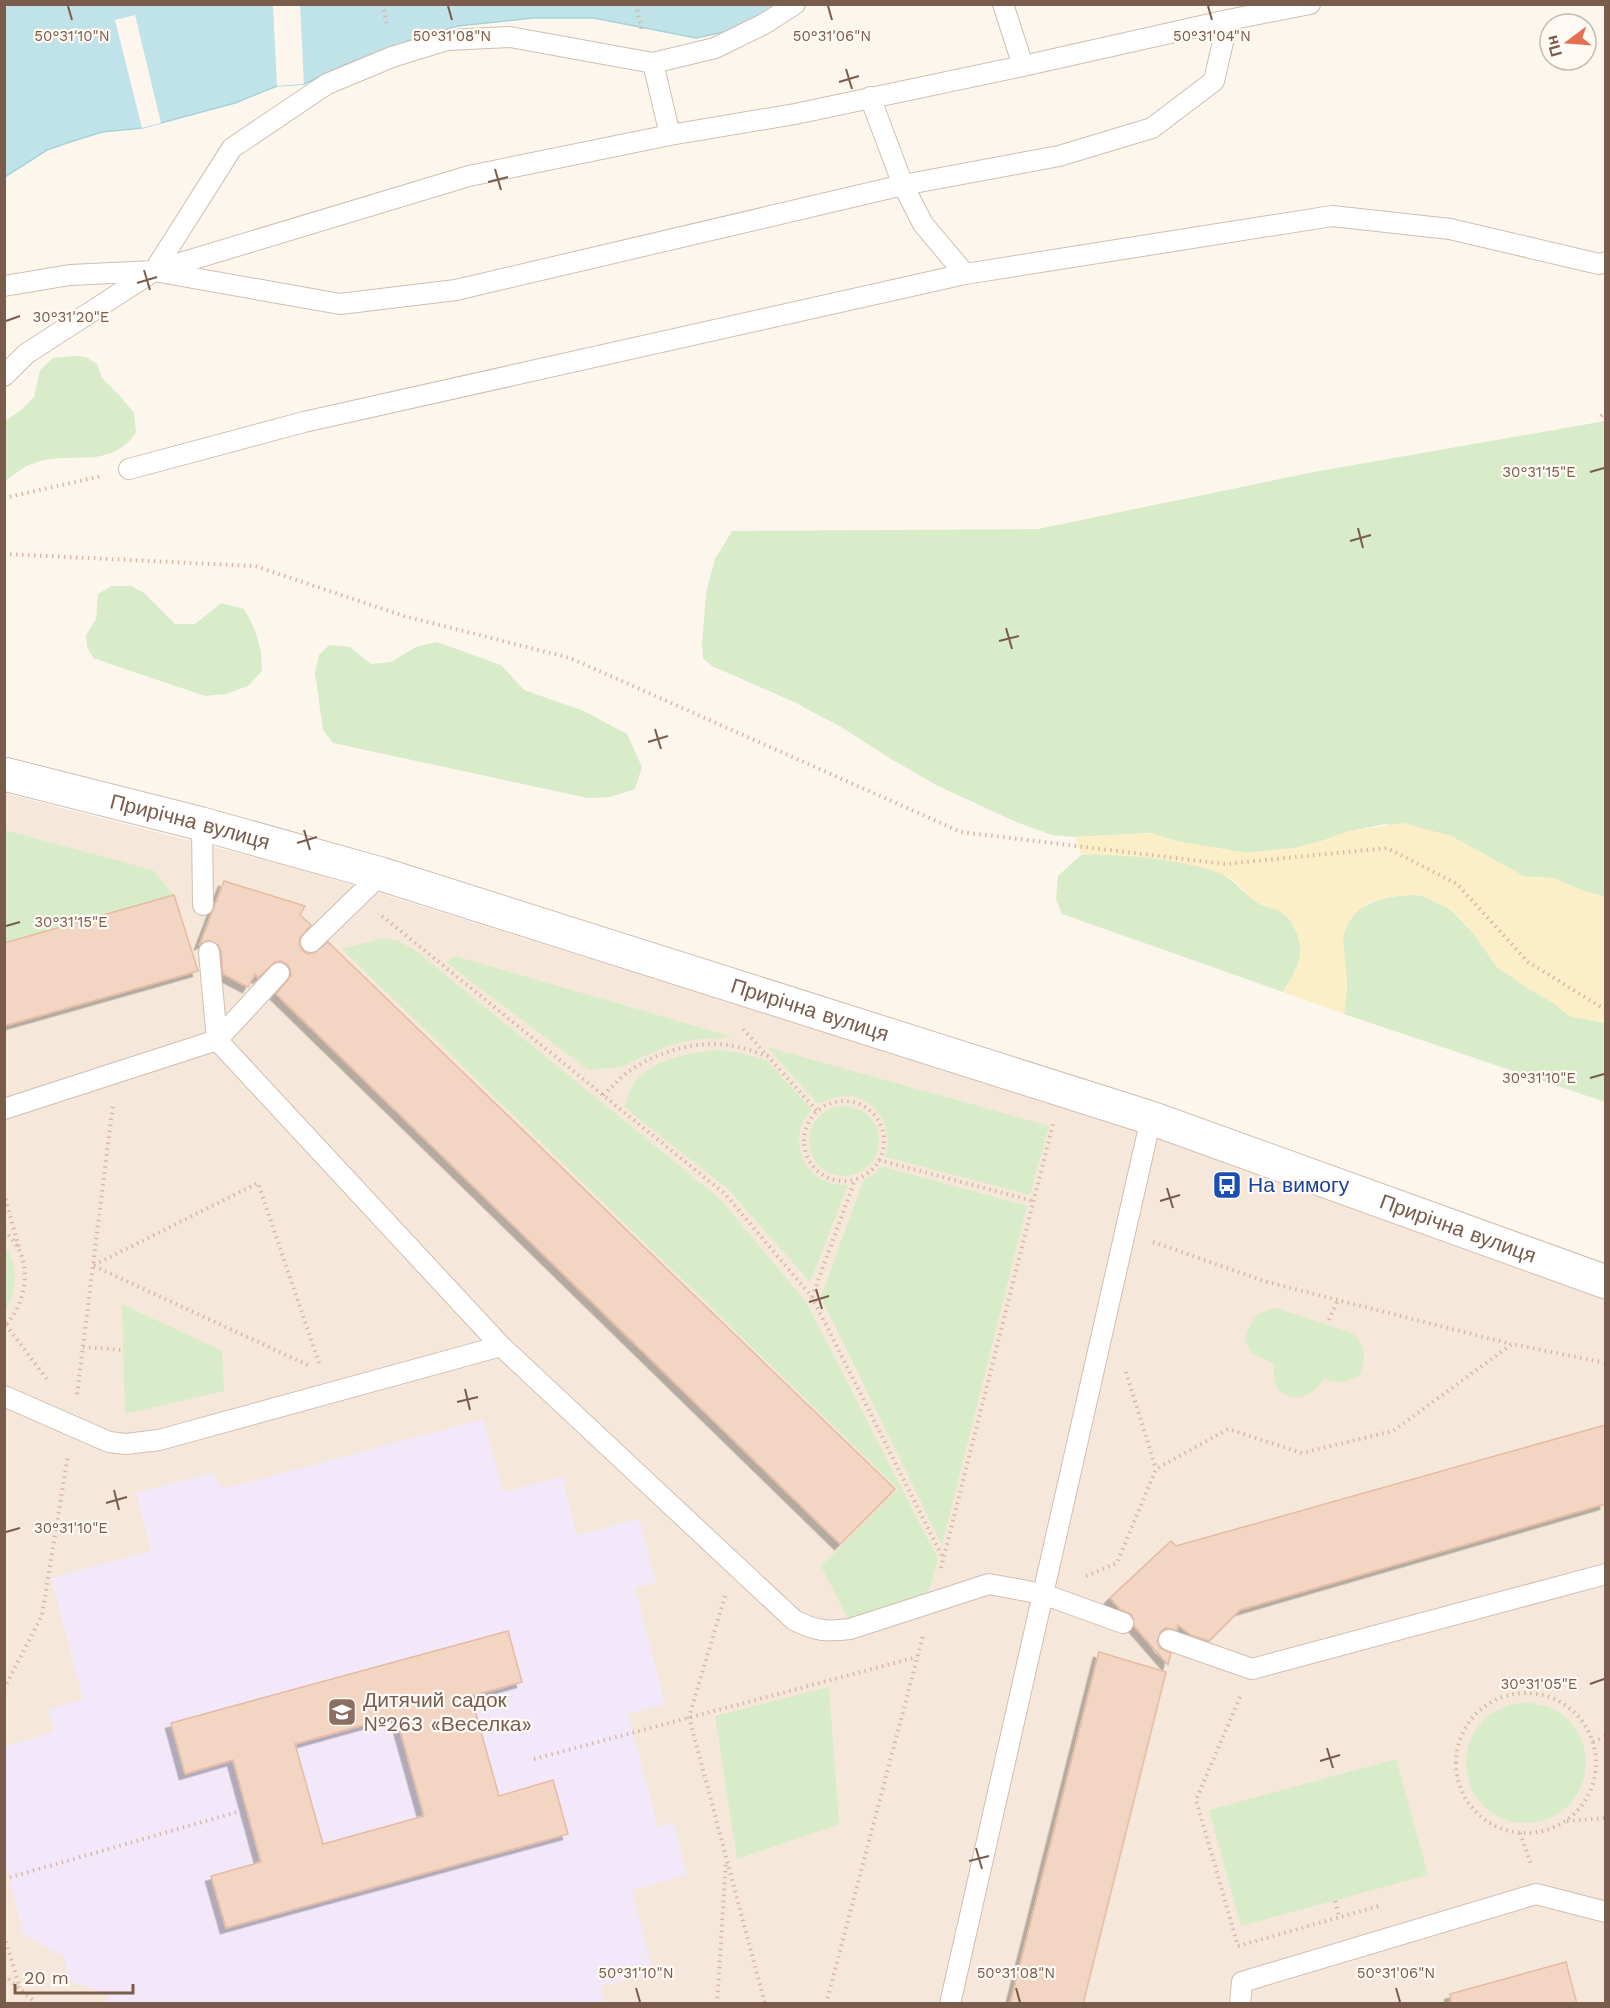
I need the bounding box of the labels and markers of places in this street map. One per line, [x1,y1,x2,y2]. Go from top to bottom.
bus stop icon: На вимогу [1211,1169,1243,1201]
place label: На вимогу [1248,1172,1350,1197]
place label: Дитячий садок №263 «Веселка» [363,1687,532,1736]
school or university icon: Дитячий садок №263 «Веселка» [326,1696,358,1728]

